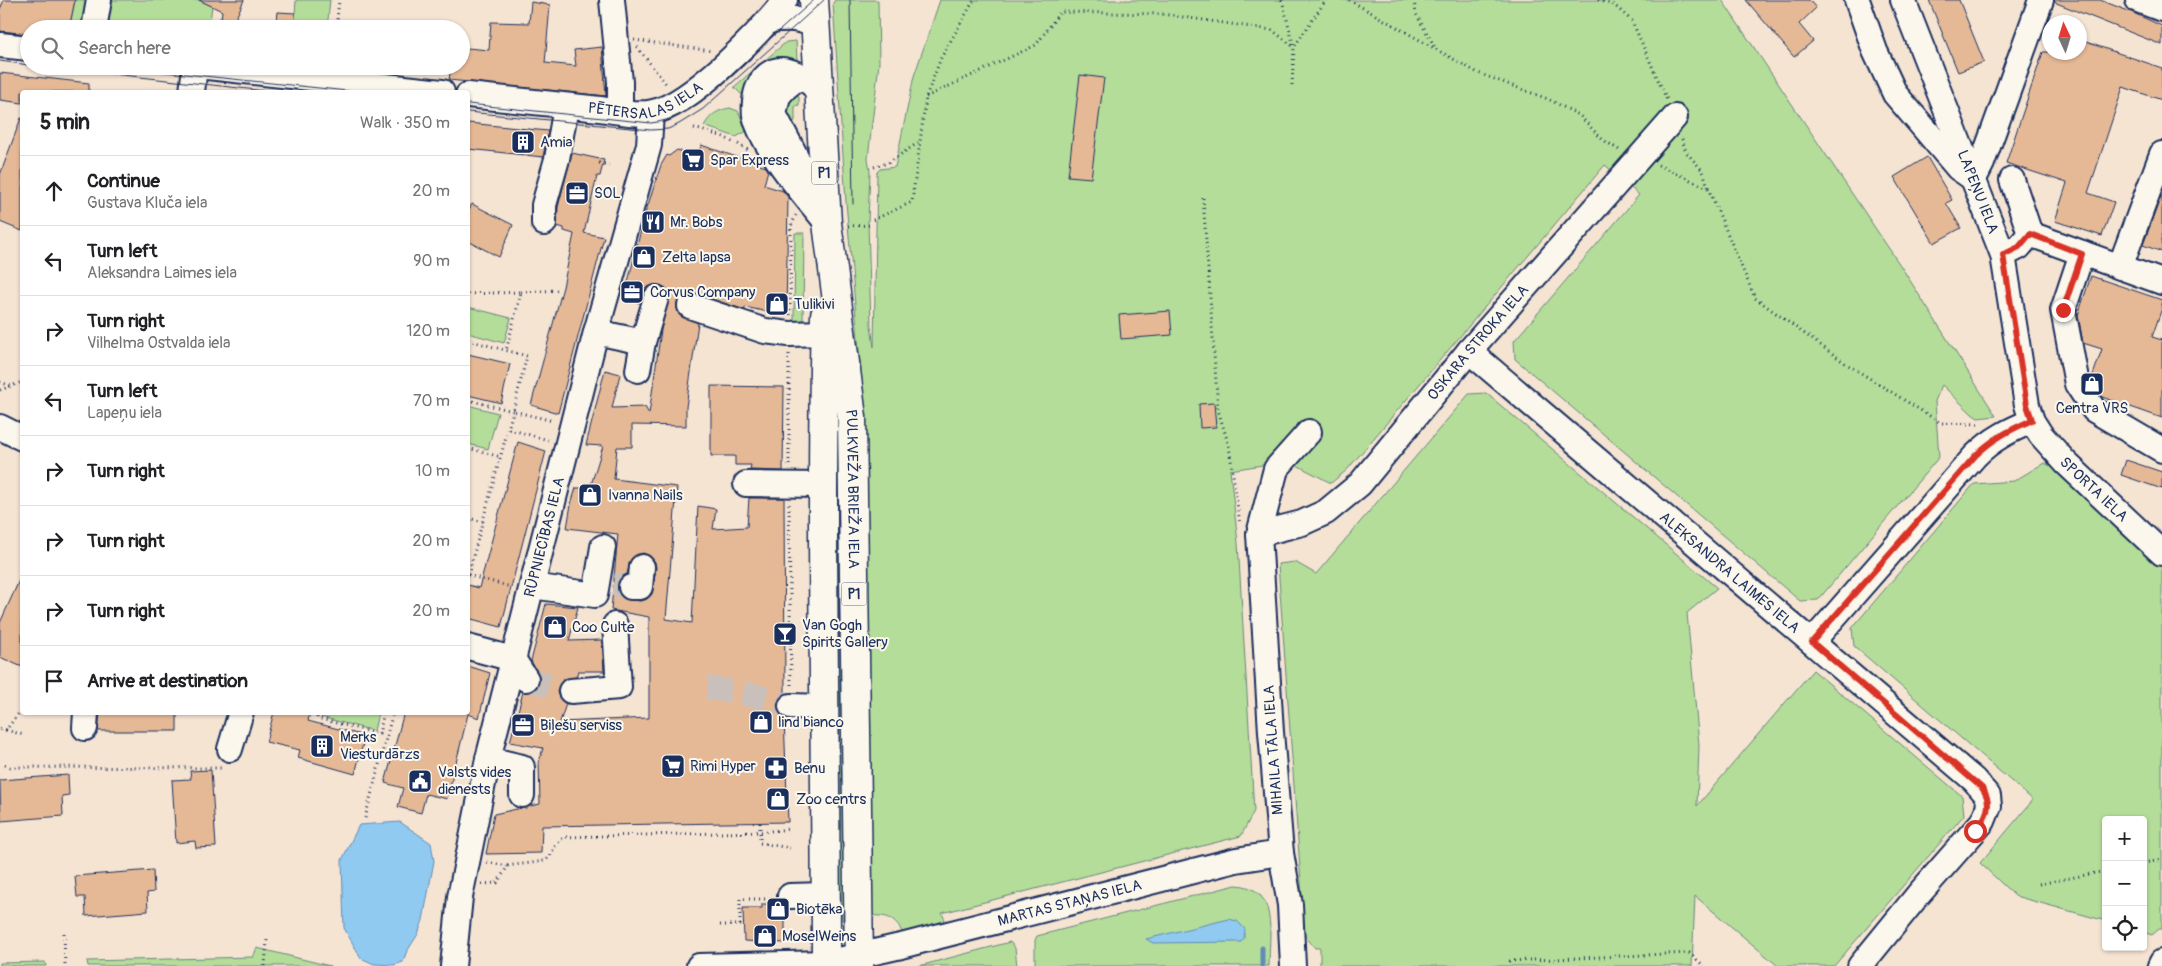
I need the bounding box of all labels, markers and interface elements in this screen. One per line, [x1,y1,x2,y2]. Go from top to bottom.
north arrow [2042,15,2087,60]
search box [20,20,470,75]
icon: search [38,34,66,62]
text: Search here [78,36,171,60]
street label: PĒTERSALAS IELA [587,78,707,124]
text: 5 min [40,109,90,136]
text: Walk · 350 m [360,113,450,133]
building icon: Amia [510,129,536,155]
place label: Amia [540,133,572,152]
supermarket icon: Spar Express [680,147,706,173]
street label: LAPEŅU IELA [1953,147,2003,237]
place label: Spar Express [710,151,789,170]
road number: P1 [812,162,836,184]
text: Continue [87,169,160,193]
icon: ahead [40,177,68,205]
office icon: SOL [564,180,590,206]
text: 20 m [412,181,450,201]
place label: SOL [594,184,621,203]
text: Gustava Kluča iela [87,193,208,213]
restaurant icon: Mr. Bobs [640,209,666,235]
place label: Mr. Bobs [670,213,723,232]
text: Turn left [87,239,157,263]
shop icon: Zelta lapsa [631,244,657,270]
icon: left [40,247,68,275]
place label: Zelta lapsa [662,248,731,267]
text: 90 m [413,251,450,271]
text: Aleksandra Laimes iela [87,263,237,283]
office icon: Corvus Company [619,279,645,305]
street label: OSKARA STROKA IELA [1423,281,1533,405]
place label: Corvus Company [650,283,756,302]
shop icon: Tulikivi [764,291,790,317]
place label: Tulikivi [794,295,835,314]
route end [2052,299,2075,322]
text: Turn right [87,309,165,333]
icon: right [40,317,68,345]
text: 120 m [406,321,450,341]
text: Vilhelma Ostvalda iela [87,333,231,353]
shop icon: Centra VRS [2079,371,2105,397]
text: Turn left [87,379,157,403]
icon: left [40,387,68,415]
text: 70 m [413,391,450,411]
place label: Centra VRS [2056,399,2128,418]
text: Lapeņu iela [87,403,162,423]
street label: PULKVEŽA BRIEŽA IELA [841,408,863,569]
street label: SPORTA IELA [2055,453,2132,526]
icon: right [40,457,68,485]
text: Turn right [87,459,165,483]
text: 10 m [415,461,450,481]
street label: RŪPNIECĪBAS IELA [520,475,569,599]
shop icon: Ivanna Nails [577,482,603,508]
place label: Ivanna Nails [608,486,683,505]
street label: ALEKSANDRA LAIMES IELA [1655,508,1804,638]
icon: right [40,527,68,555]
text: Turn right [87,529,165,553]
text: 20 m [412,531,450,551]
road number: P1 [842,582,866,606]
icon: right [40,597,68,625]
text: Turn right [87,599,165,623]
text: 20 m [412,601,450,621]
shop icon: Coo Culte [542,614,568,640]
place label: Van Gogh Spirits Gallery [802,616,888,652]
place label: Coo Culte [572,618,635,637]
bar icon: Van Gogh Spirits Gallery [772,621,798,647]
icon: arrive [40,667,68,695]
text: Arrive at destination [87,669,248,693]
street label: MIHAILA TĀLA IELA [1259,684,1288,815]
shop icon: lind bianco [748,709,774,735]
office icon: Biļešu serviss [510,712,536,738]
place label: lind bianco [778,713,844,732]
place label: Biļešu serviss [540,716,622,735]
place label: Merks Viesturdārzs [340,728,420,764]
building icon: Merks Viesturdārzs [309,733,335,759]
supermarket icon: Rimi Hyper [660,753,686,779]
pharmacy icon: Benu [763,755,789,781]
place label: Rimi Hyper [690,757,757,776]
place label: Benu [794,759,826,778]
place label: Valsts vides dienests [438,763,512,799]
public building icon: Valsts vides dienests [407,768,433,794]
shop icon: Zoo centrs [765,786,791,812]
place label: Zoo centrs [796,790,866,809]
map controls [2102,816,2147,951]
button: + [2102,816,2147,861]
route start [1964,820,1987,843]
button: − [2102,861,2147,906]
street label: MARTAS STAŅAS IELA [996,876,1144,931]
shop icon: Biotēka [765,896,791,922]
place label: Biotēka [796,900,842,919]
button: locate [2102,906,2147,951]
shop icon: MoselWeins [752,923,778,949]
place label: MoselWeins [782,927,856,946]

